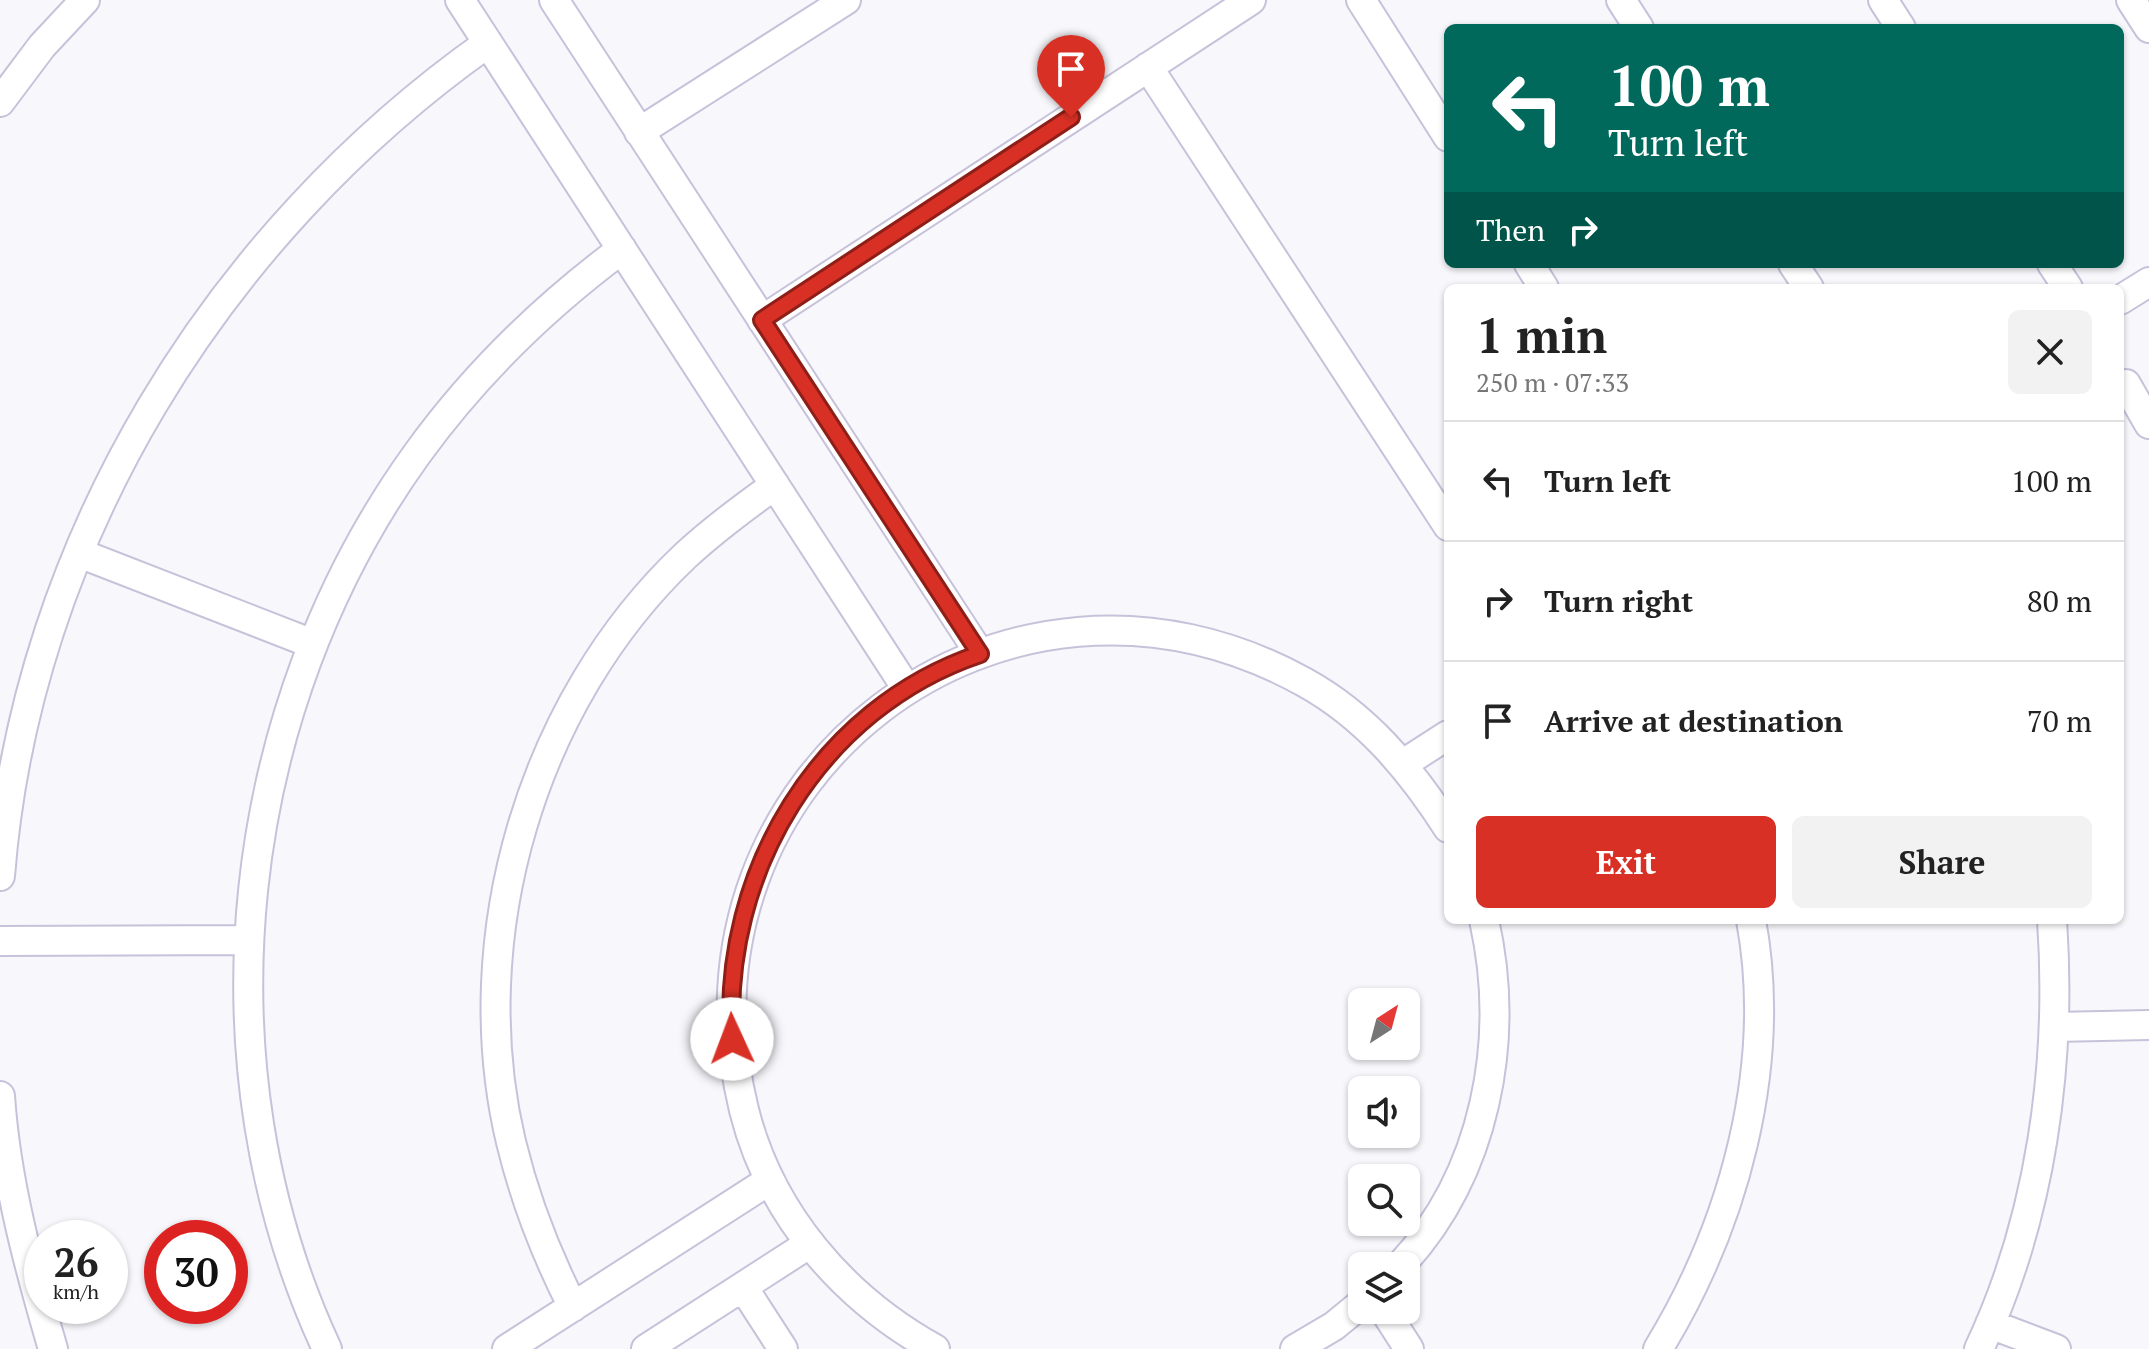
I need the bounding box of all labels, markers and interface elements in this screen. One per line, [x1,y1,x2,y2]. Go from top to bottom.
pin [1037,35,1105,117]
icon: arrive [1049,47,1093,91]
text: 100 m [1608,48,1770,122]
icon: left [1476,56,1580,160]
text: Turn left [1608,119,1748,166]
icon: right [1561,208,1605,252]
text: Then [1476,210,1545,250]
text: 1 min [1476,303,1607,367]
button: close [2008,310,2092,394]
text: 250 m · 07:33 [1476,365,1629,399]
icon: left [1476,459,1520,503]
text: Turn left [1544,461,1671,501]
text: 100 m [2011,461,2092,501]
icon: right [1476,579,1520,623]
text: Turn right [1544,581,1693,621]
text: 80 m [2027,581,2092,621]
icon: arrive [1476,699,1520,743]
text: Arrive at destination [1544,701,1843,741]
text: 70 m [2027,701,2092,741]
button: Exit [1476,816,1776,908]
button: Share [1792,816,2092,908]
north arrow [1348,988,1420,1060]
map controls [1348,988,1420,1324]
position arrow [690,997,774,1081]
button: sound [1348,1076,1420,1148]
button: search [1348,1164,1420,1236]
speed limit sign: 30 [144,1220,248,1324]
text: 26 [53,1235,99,1288]
button: layers [1348,1252,1420,1324]
text: km/h [53,1278,99,1305]

